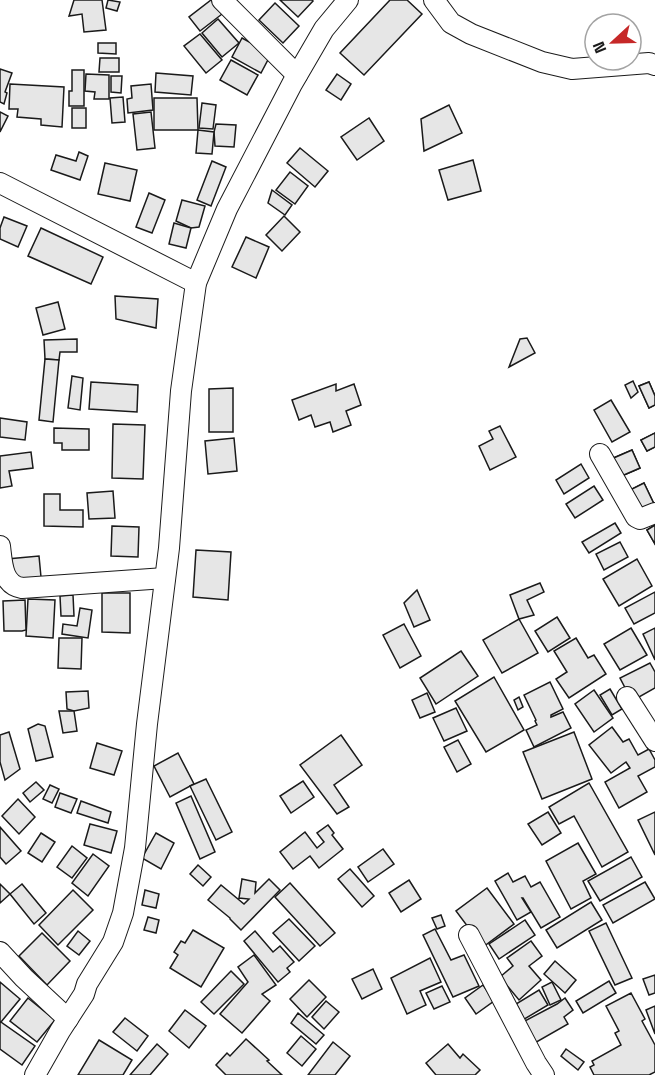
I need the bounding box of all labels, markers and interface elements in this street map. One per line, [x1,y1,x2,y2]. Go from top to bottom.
north arrow [583,12,643,72]
text: N [588,39,611,56]

